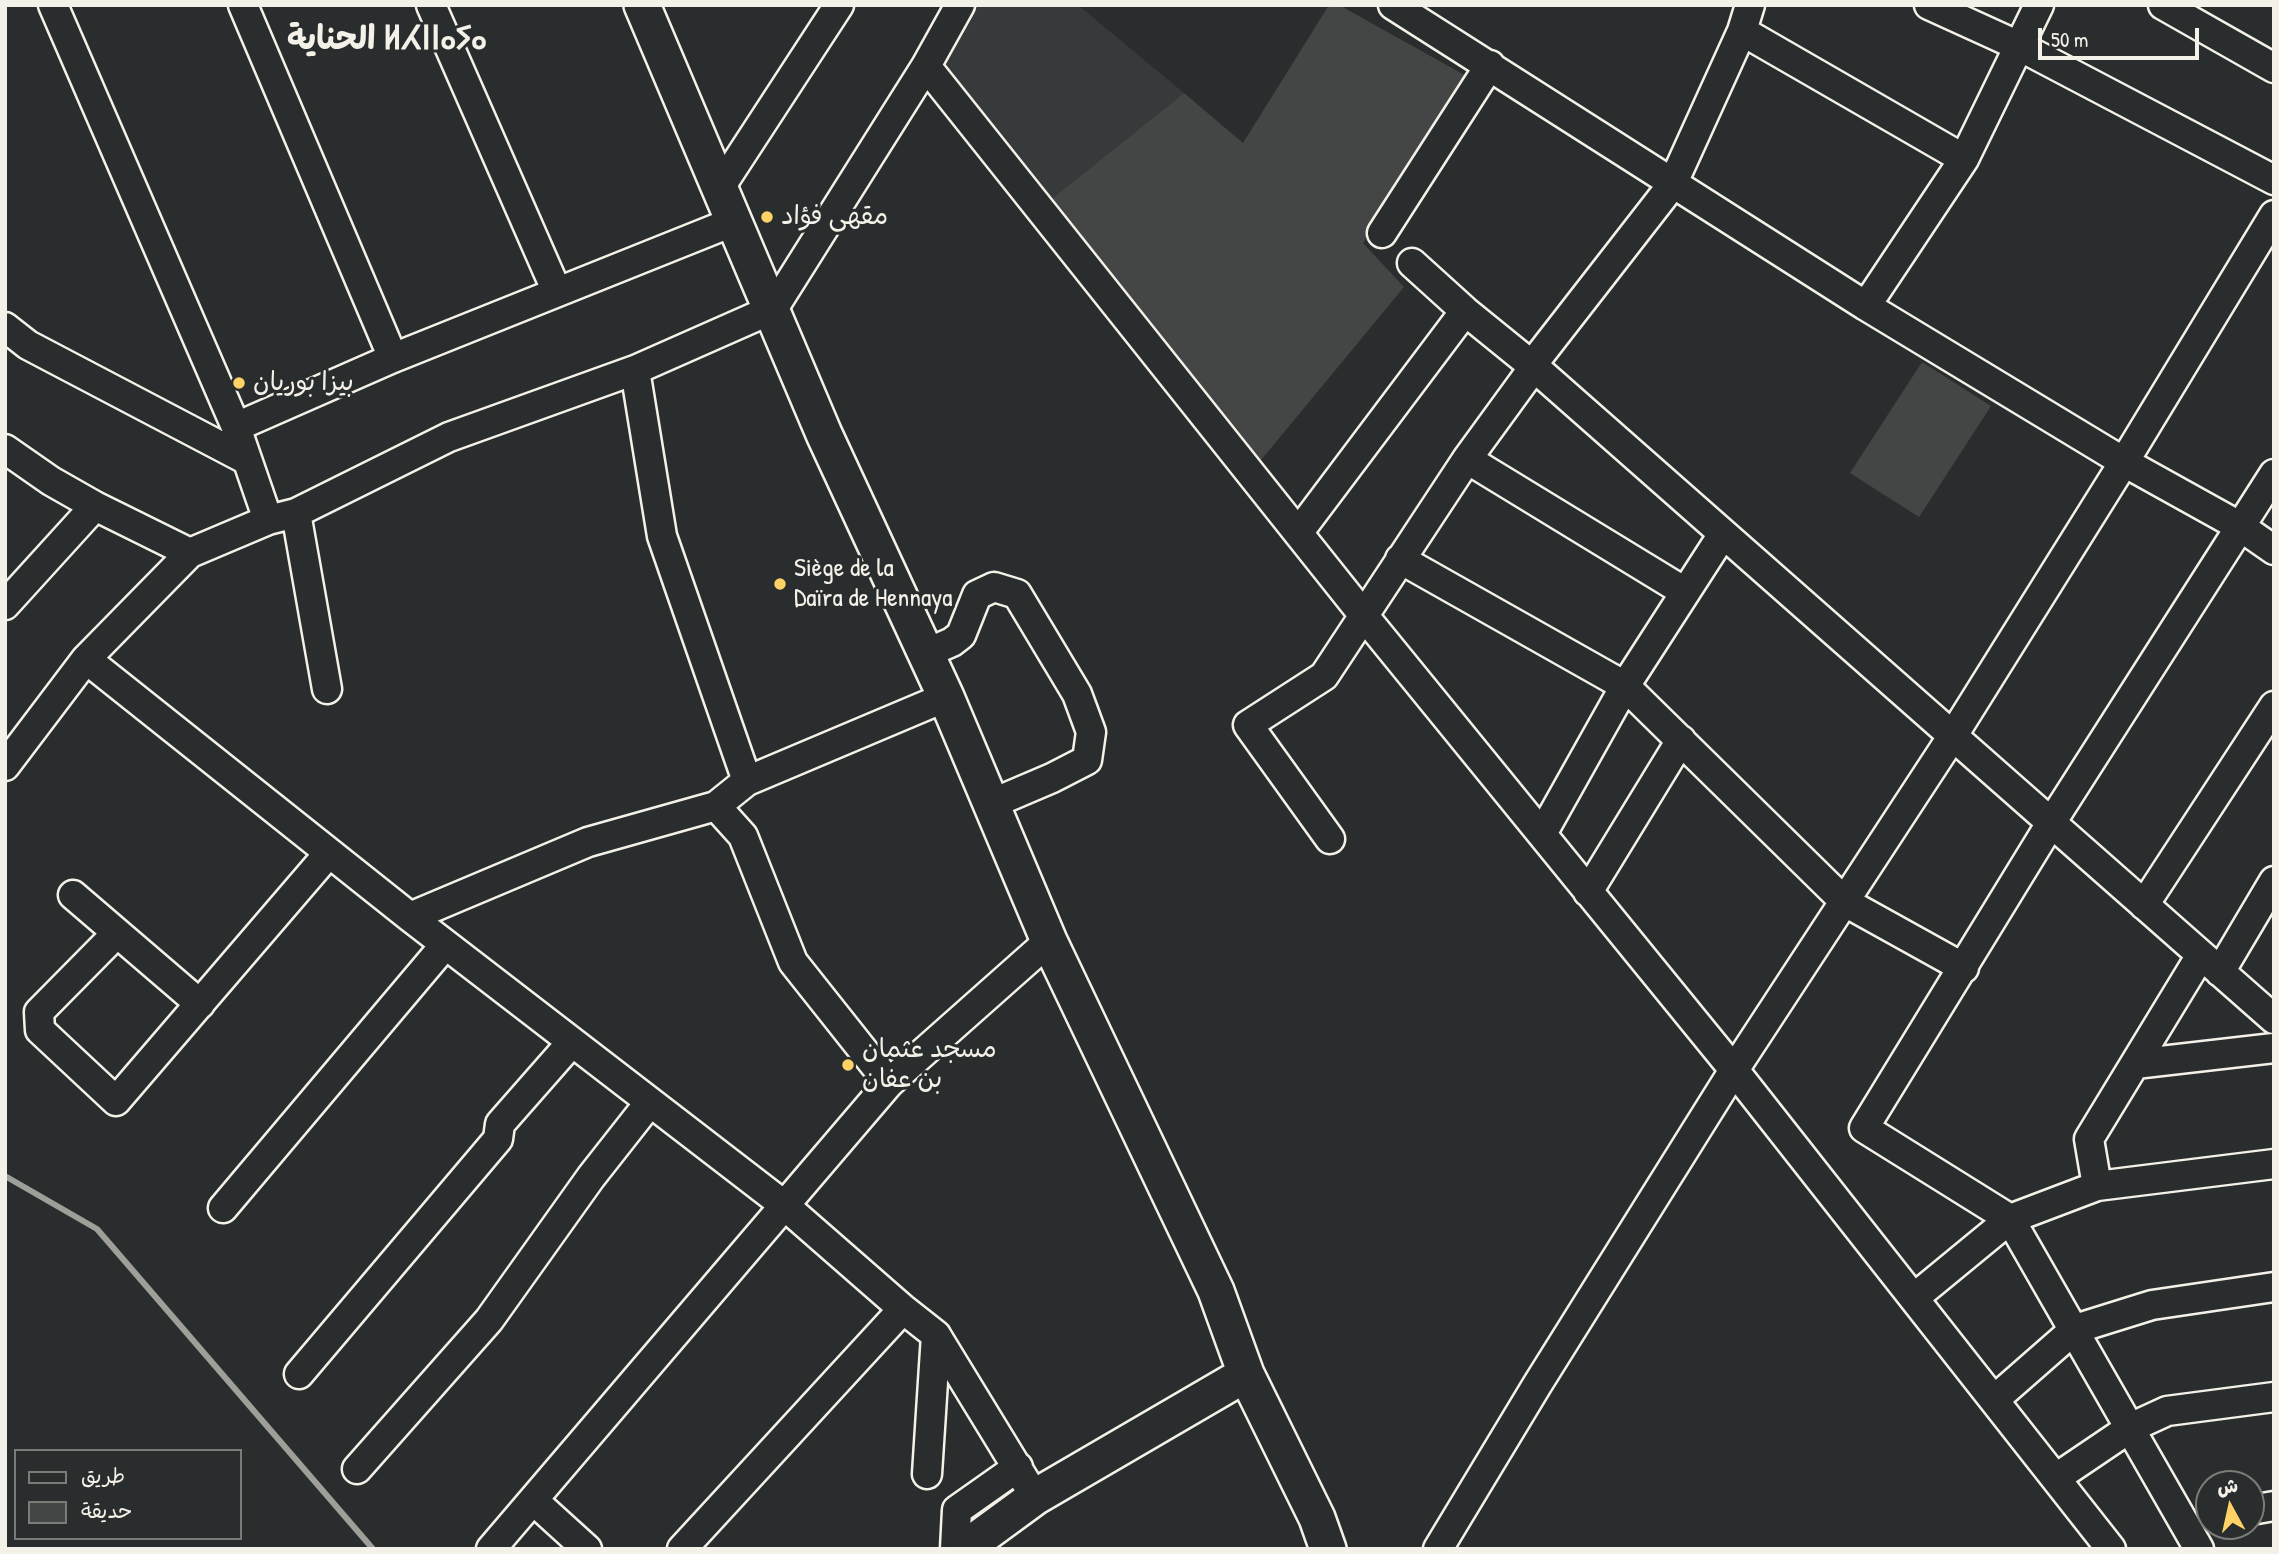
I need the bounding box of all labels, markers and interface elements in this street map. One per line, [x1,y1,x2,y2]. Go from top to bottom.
scale bar [2041,14,2202,58]
district label: الحناية ⵍⵃⵏⵏⴰⵢⴰ [287,20,487,60]
text: 50 m [2051,25,2088,54]
place label: مقهى فؤاد [781,201,888,233]
marker: مقهى فؤاد [759,209,775,225]
place label: بيزا بوريان [253,367,354,399]
marker: بيزا بوريان [231,375,247,391]
place label: Siège de la Daïra de Hennaya [794,553,952,614]
marker: Siège de la Daïra de Hennaya [772,576,788,592]
place label: مسجد عثمان بن عفان [862,1034,997,1096]
marker: مسجد عثمان بن عفان [840,1057,856,1073]
legend [14,1449,242,1540]
text: طريق [81,1461,125,1490]
north arrow [2195,1470,2265,1540]
text: ش [2215,1472,2240,1501]
text: حديقة [81,1496,132,1525]

